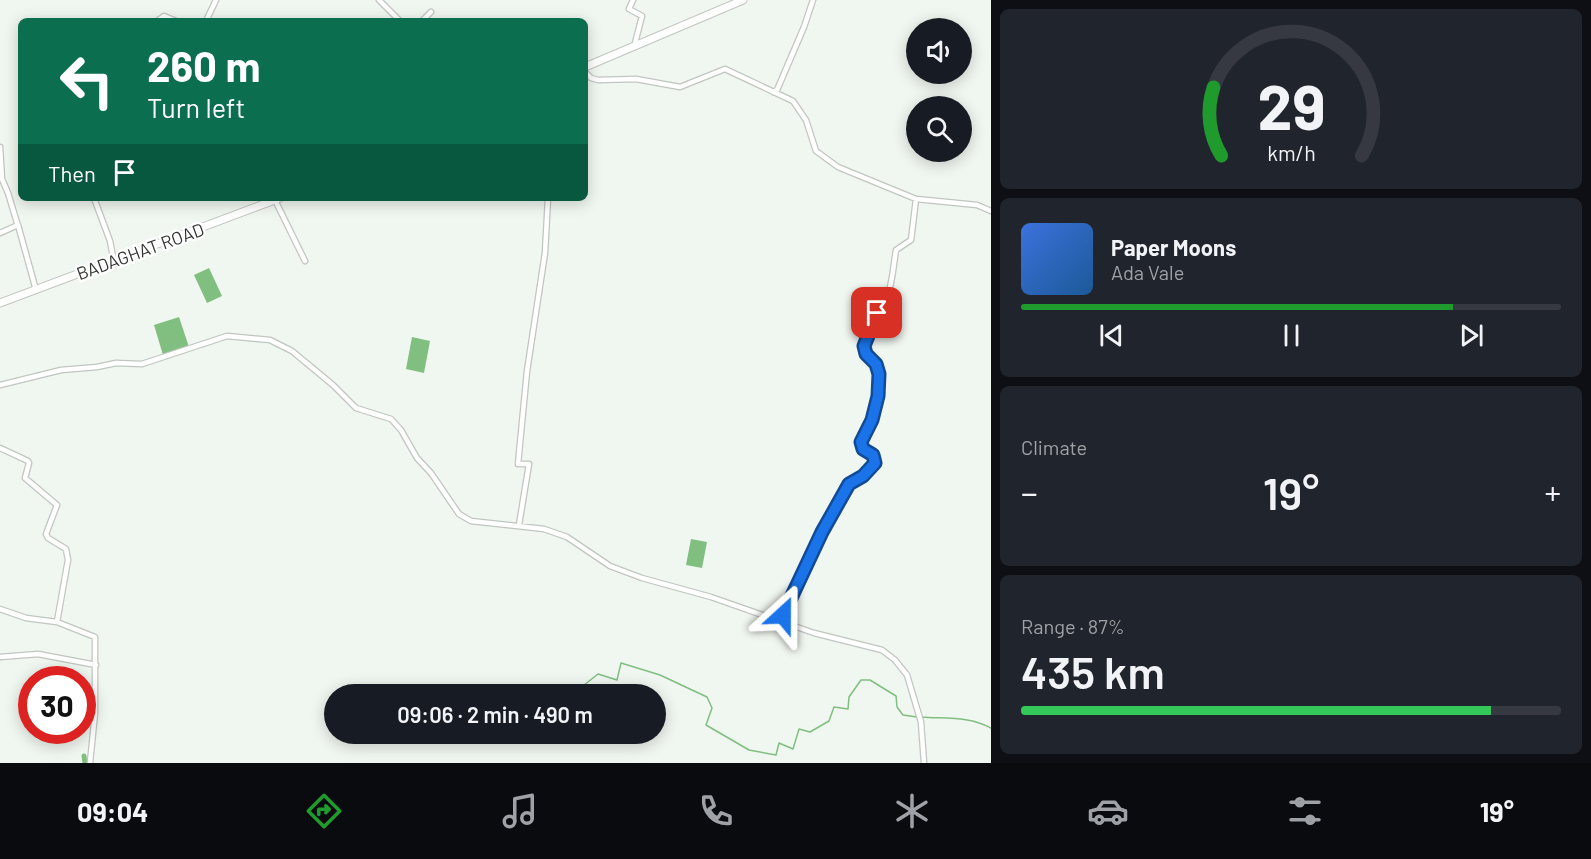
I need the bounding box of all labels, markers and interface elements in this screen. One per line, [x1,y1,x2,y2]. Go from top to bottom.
map controls [906,18,972,162]
button: sound [906,18,972,84]
text: 260 m [147,40,260,90]
icon: left [48,42,126,120]
text: 29 [1257,68,1325,142]
text: Turn left [147,91,245,123]
button: search [906,96,972,162]
text: km/h [1267,140,1315,165]
icon: arrive [108,156,141,189]
text: Then [48,160,96,186]
street label: BADAGHAT ROAD [73,218,207,284]
text: Paper Moons [1111,234,1236,260]
text: Ada Vale [1111,260,1184,284]
pin [851,287,902,338]
icon: arrive [860,296,893,329]
icon: previous [1095,319,1128,352]
icon: pause [1275,319,1308,352]
icon: next [1455,319,1488,352]
text: Climate [1021,435,1087,459]
text: 19° [1263,465,1319,519]
text: − [1021,472,1038,512]
text: + [1545,472,1561,512]
position arrow [751,583,815,647]
text: Range · 87% [1021,614,1125,638]
text: 435 km [1021,644,1165,698]
speed limit sign: 30 [18,666,96,744]
text: 09:06 · 2 min · 490 m [397,701,593,727]
icon: directions [303,790,345,832]
icon: music [499,790,541,832]
icon: phone [695,790,737,832]
icon: climate [891,790,933,832]
icon: car [1087,790,1129,832]
icon: filters [1284,790,1326,832]
text: 09:04 [77,795,148,827]
text: 19° [1480,795,1514,827]

